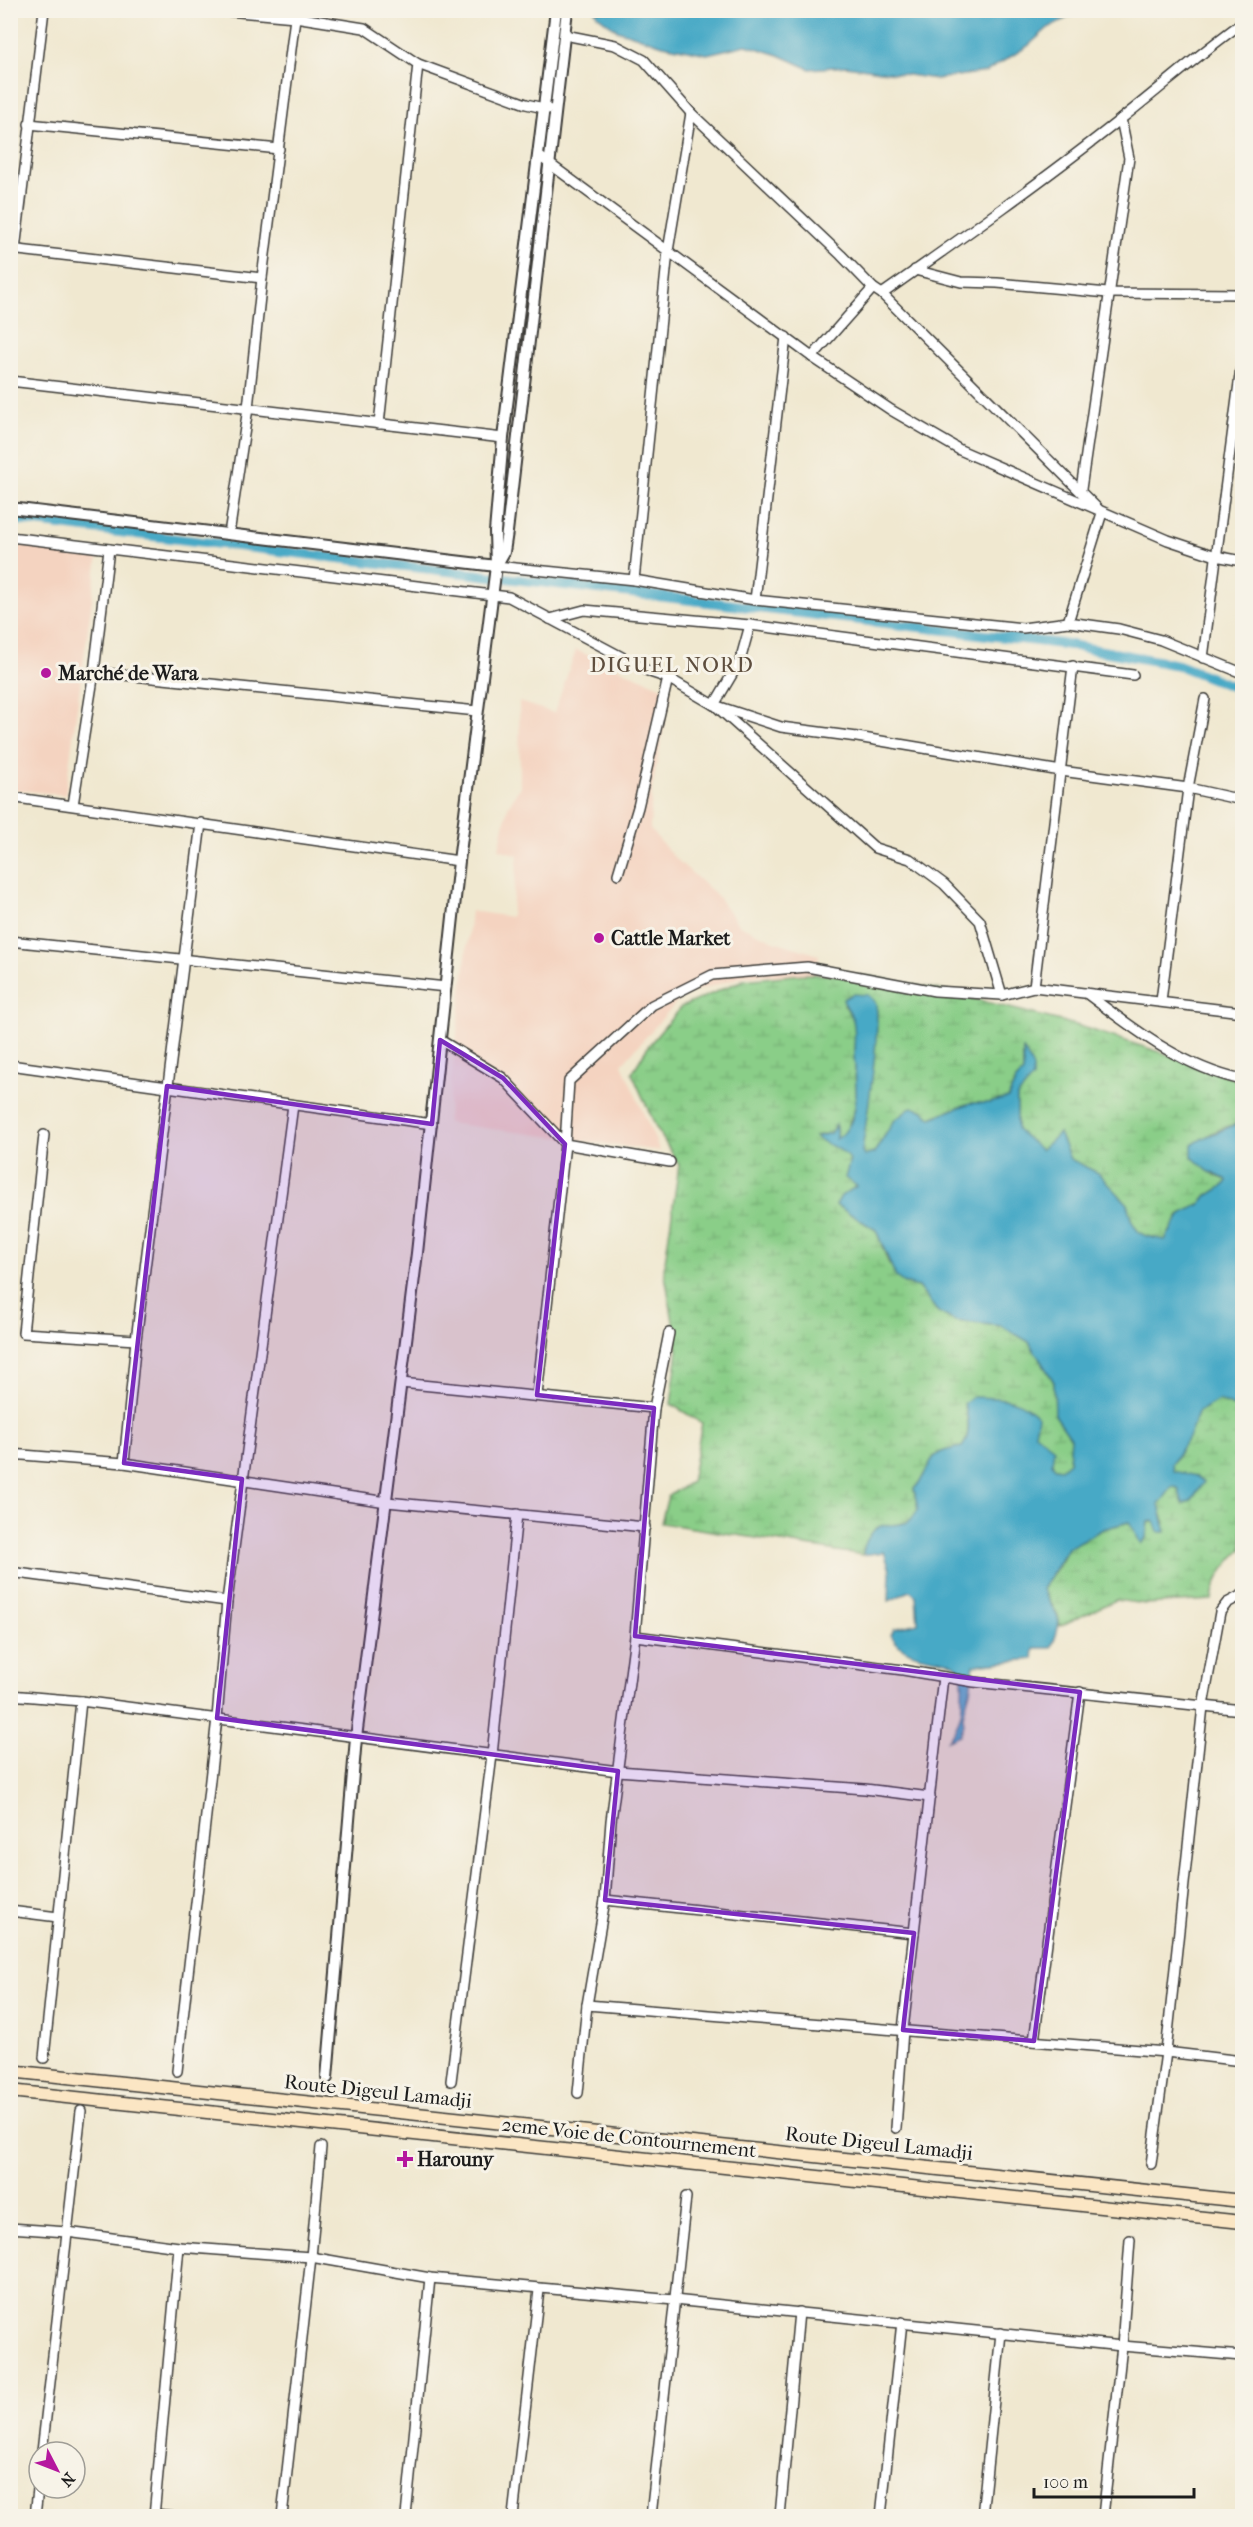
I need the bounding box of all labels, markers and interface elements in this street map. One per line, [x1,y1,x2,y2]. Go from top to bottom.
district label: DIGUEL NORD [590,653,754,677]
place label: Marché de Wara [57,662,199,685]
marker: Marché de Wara [39,666,53,680]
place label: Cattle Market [611,927,731,950]
marker: Cattle Market [592,931,606,945]
street label: Route Digeul Lamadji [283,2070,473,2113]
street label: 2eme Voie de Contournement [500,2113,757,2162]
street label: Route Digeul Lamadji [784,2122,974,2165]
place label: Harouny [417,2148,495,2171]
marker: Harouny [398,2152,412,2166]
north arrow [27,2440,87,2500]
scale bar [1034,2461,1194,2499]
text: N [56,2469,79,2491]
text: 100 m [1043,2472,1088,2493]

